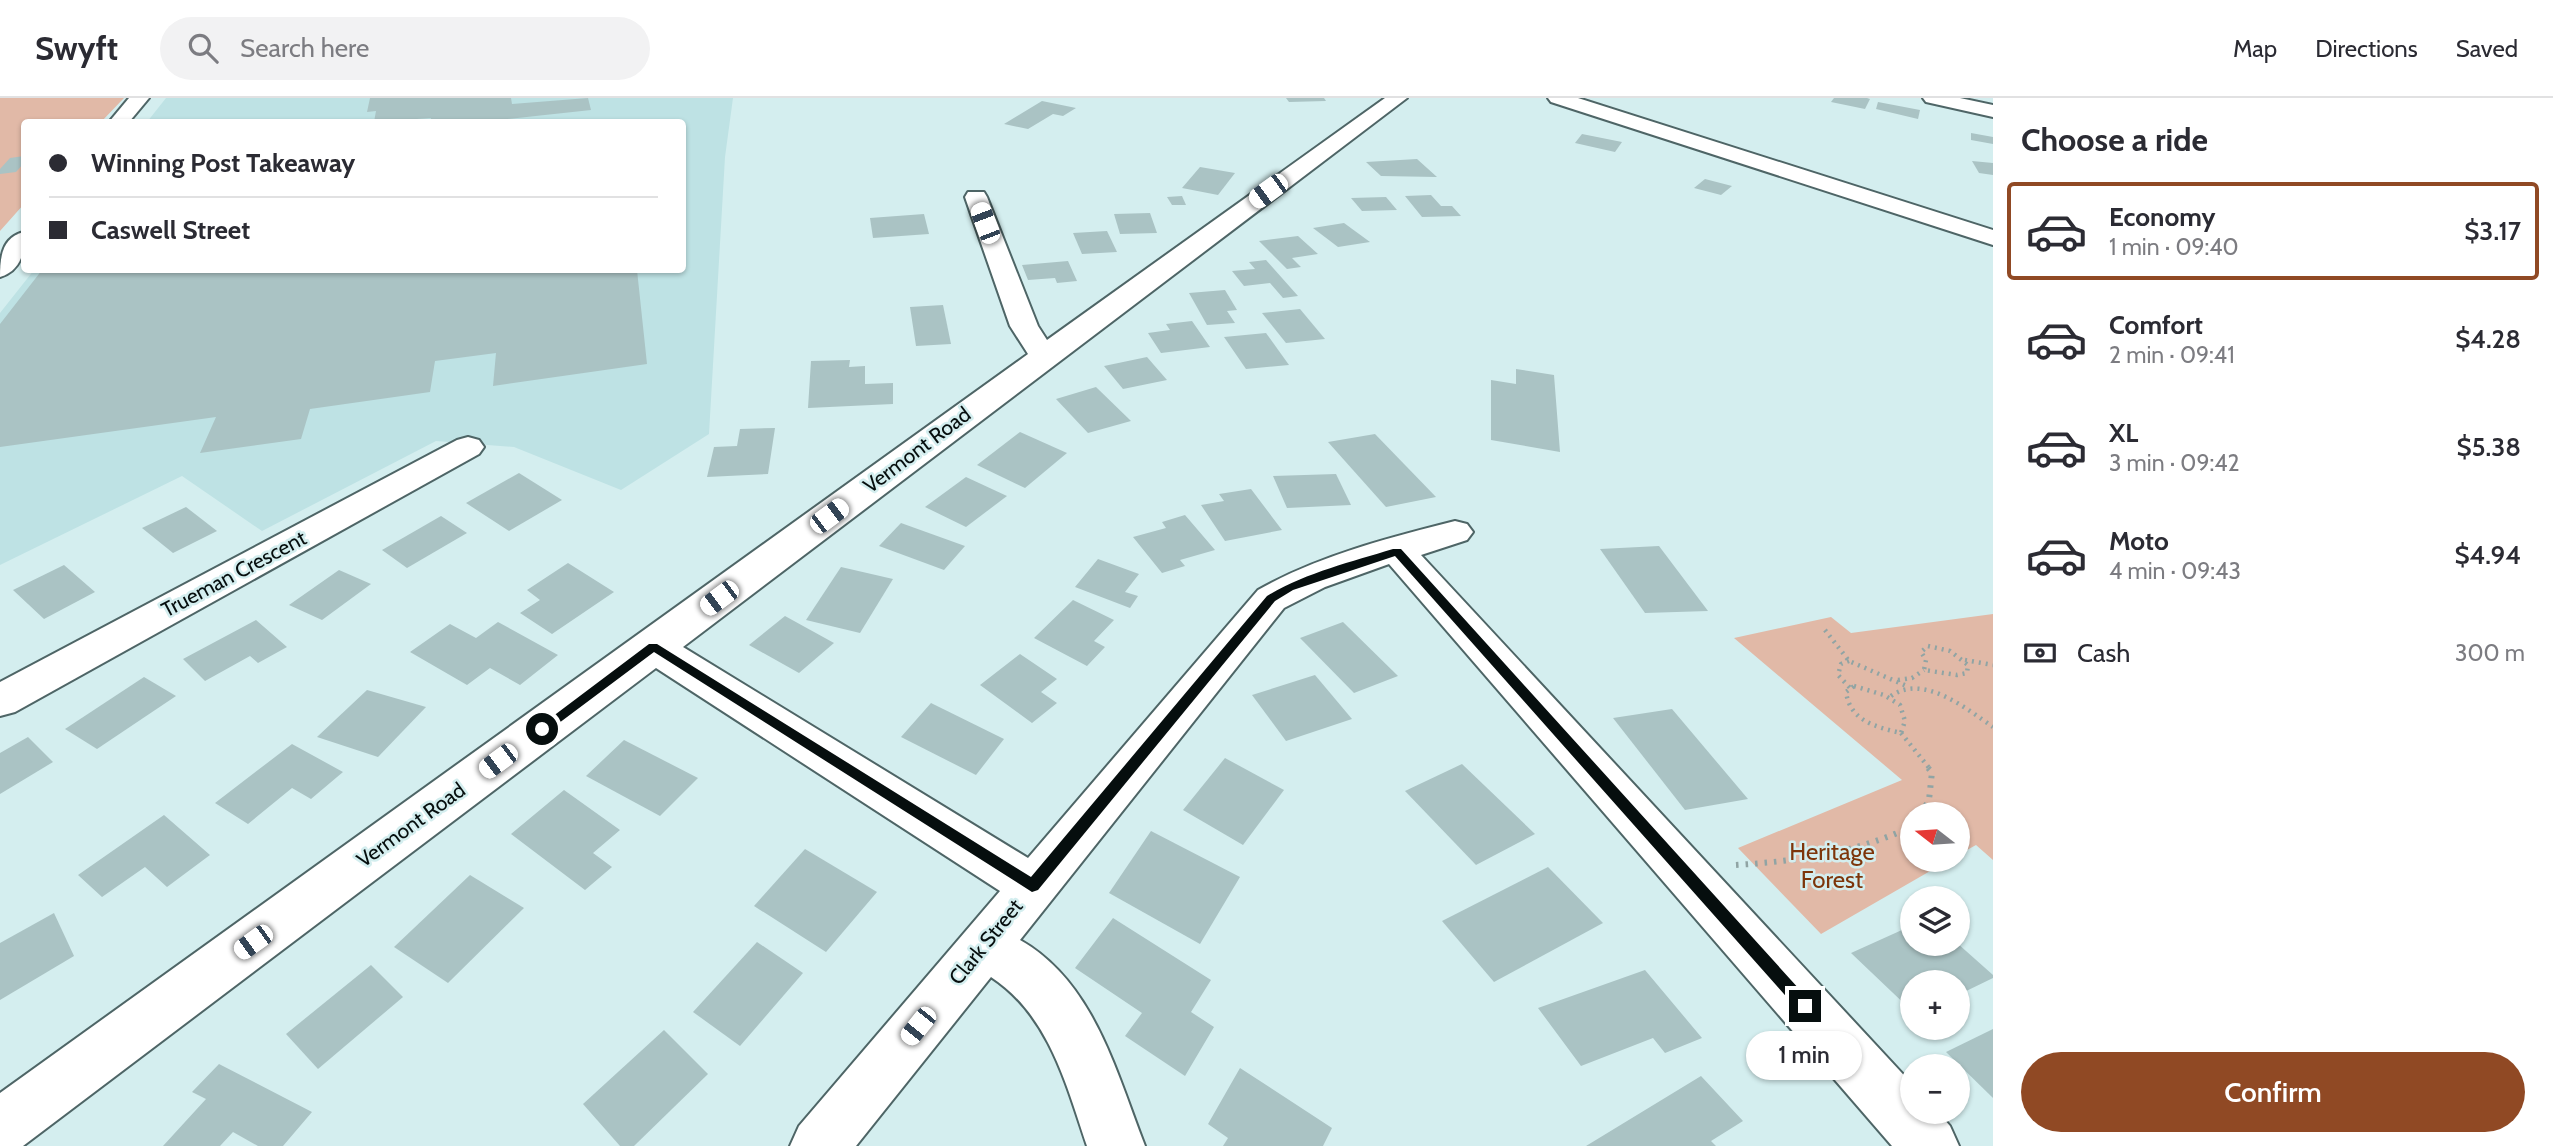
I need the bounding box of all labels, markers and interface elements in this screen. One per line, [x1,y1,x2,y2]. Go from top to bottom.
search box [160,17,650,80]
text: Swyft [35,28,118,68]
icon: search [184,29,222,67]
text: Search here [240,32,369,64]
text: Map [2233,34,2277,63]
text: Directions [2315,34,2418,63]
text: Saved [2456,34,2518,63]
text: Choose a ride [2021,120,2208,159]
text: Winning Post Takeaway [91,147,355,179]
car [1245,170,1292,212]
car [968,200,1003,246]
icon: car [2025,200,2088,263]
text: Economy [2109,201,2215,233]
text: Caswell Street [91,214,250,246]
text: $3.17 [2464,215,2521,247]
text: 1 min · 09:40 [2109,233,2239,261]
icon: car [2025,308,2088,371]
text: Comfort [2109,309,2203,341]
text: $4.28 [2455,323,2521,355]
text: 2 min · 09:41 [2109,341,2235,369]
street label: Vermont Road [858,401,975,498]
icon: car [2025,416,2088,479]
text: XL [2109,417,2138,449]
text: $5.38 [2456,431,2521,463]
text: 3 min · 09:42 [2109,449,2240,477]
car [806,495,853,537]
icon: car [2025,524,2088,587]
street label: Trueman Crescent [157,525,310,622]
text: Moto [2109,525,2169,557]
text: $4.94 [2454,539,2521,571]
text: 4 min · 09:43 [2109,557,2241,585]
car [696,577,743,619]
icon: cash [2021,634,2059,672]
text: Cash [2077,637,2130,669]
text: 300 m [2455,639,2525,667]
route start [526,713,558,745]
car [475,740,522,782]
street label: Vermont Road [352,777,470,872]
north arrow [1900,802,1970,872]
map controls [1900,802,1970,1124]
park label: Heritage Forest [1789,837,1875,894]
button: layers [1900,886,1970,956]
street label: Clark Street [944,894,1028,989]
car [230,921,277,963]
button: + [1900,970,1970,1040]
route end [1789,990,1821,1022]
car [897,1003,940,1049]
callout: 1 min [1747,1030,1863,1080]
text: 1 min [1778,1041,1830,1069]
button: Confirm [2021,1052,2525,1132]
button: − [1900,1054,1970,1124]

